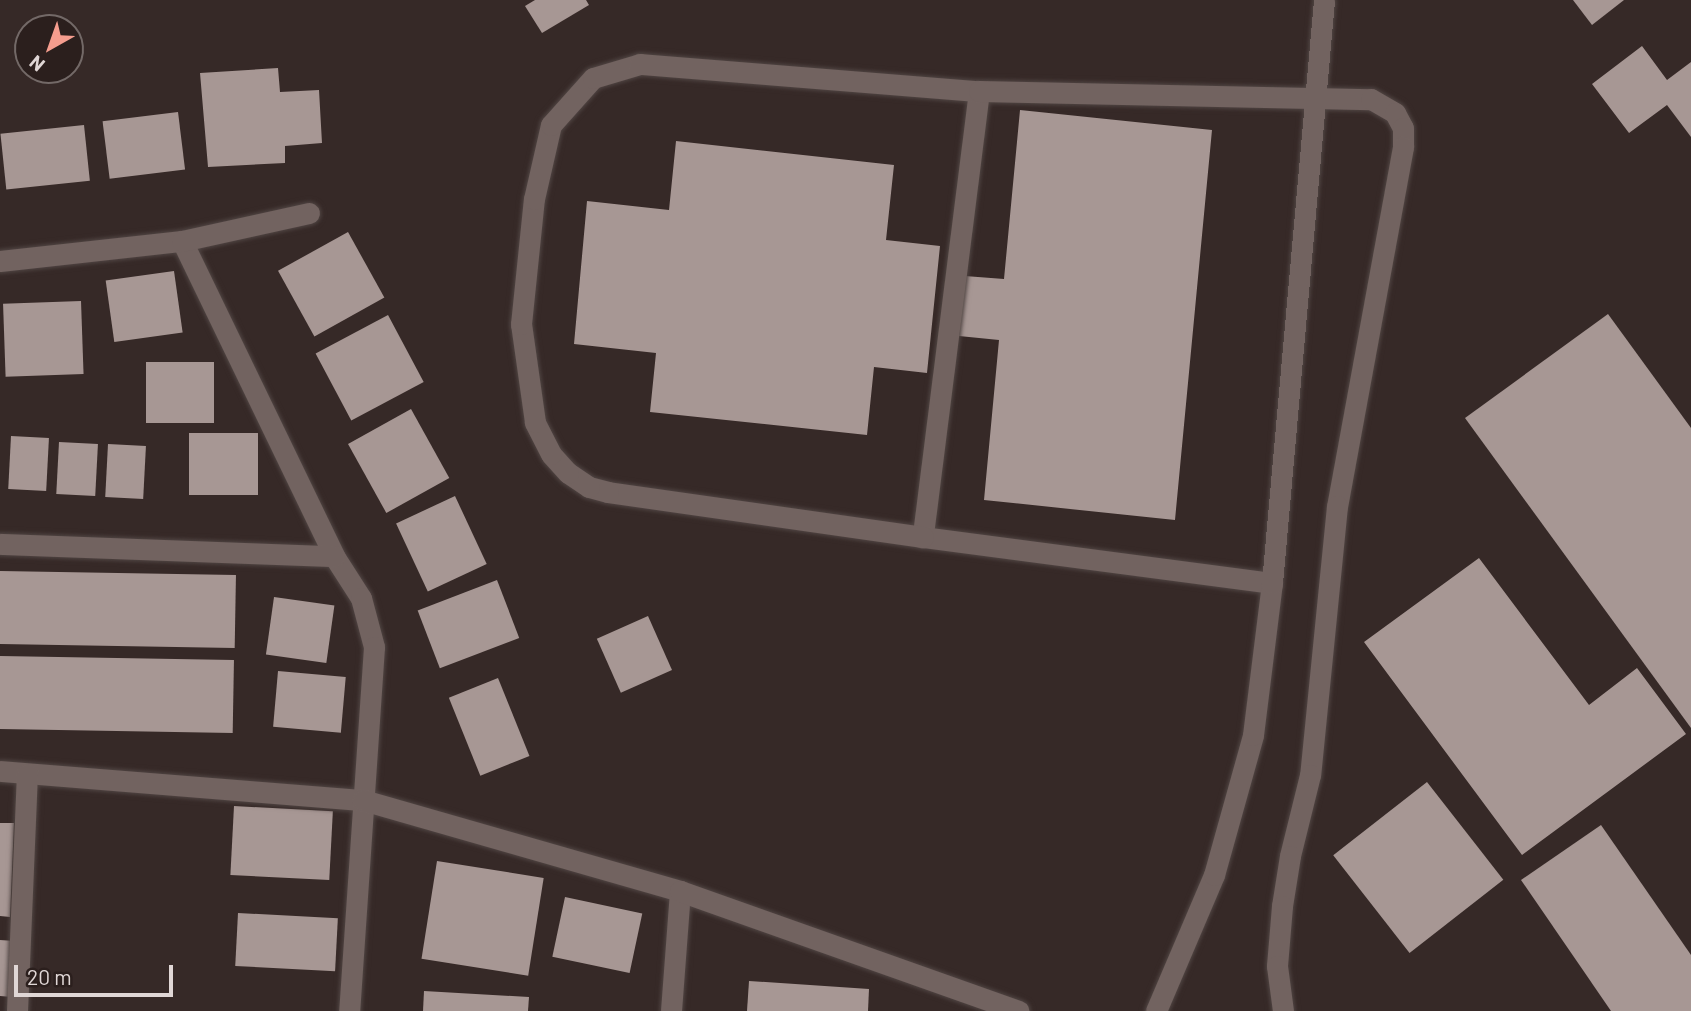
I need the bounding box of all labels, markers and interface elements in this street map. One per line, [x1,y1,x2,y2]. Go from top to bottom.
north arrow [14,14,84,84]
text: N [24,51,49,77]
scale bar [18,951,177,995]
text: 20 m [27,964,72,989]

